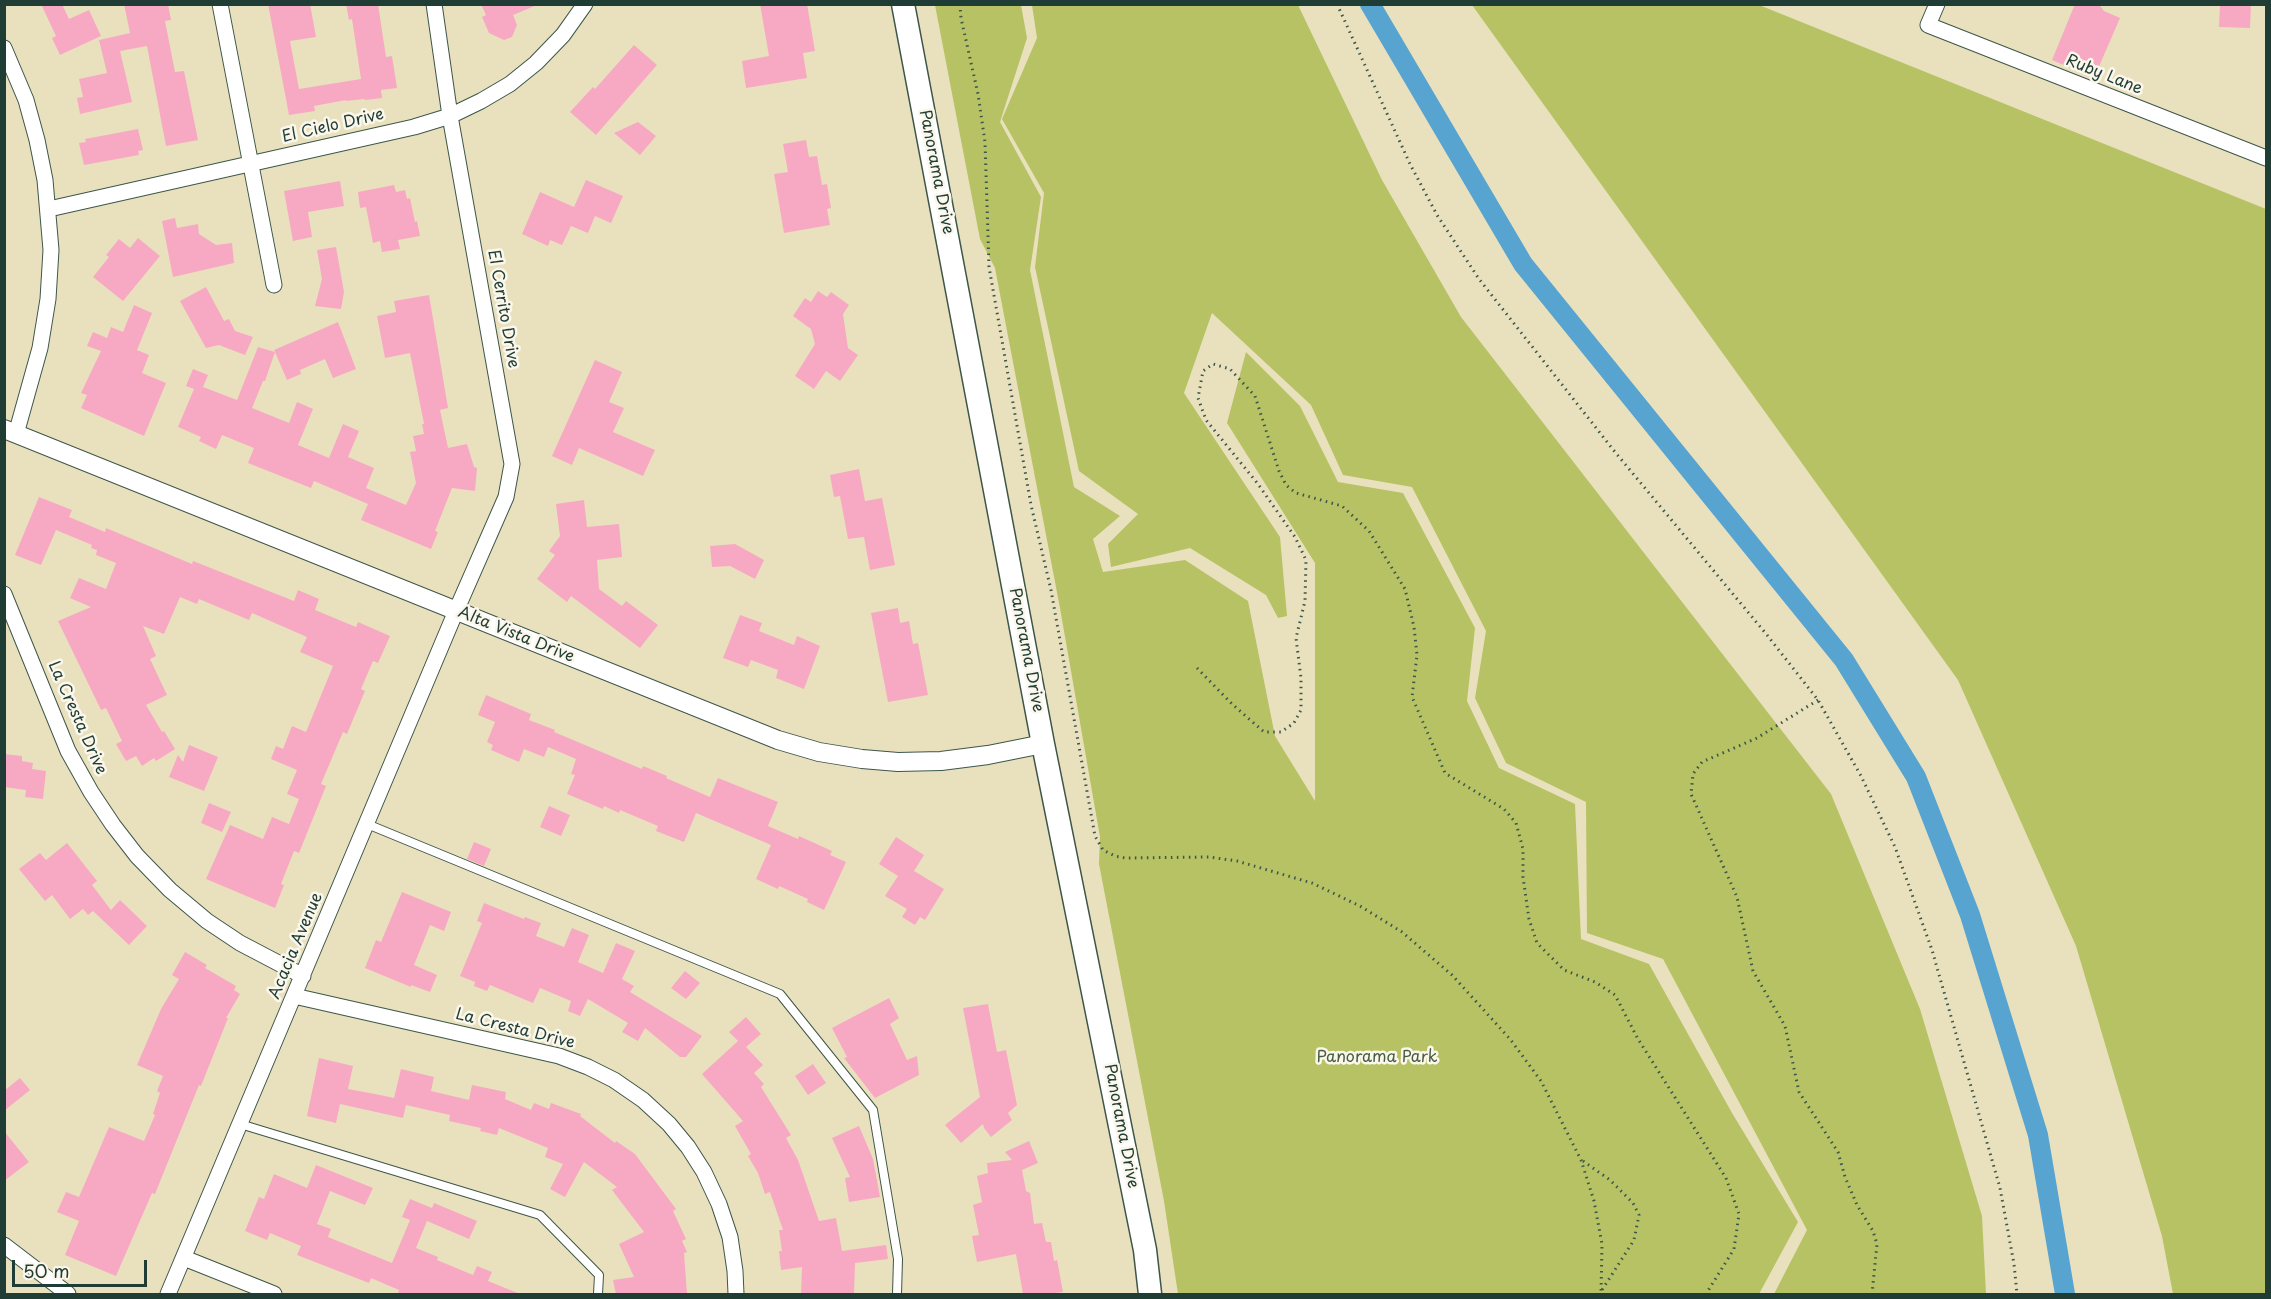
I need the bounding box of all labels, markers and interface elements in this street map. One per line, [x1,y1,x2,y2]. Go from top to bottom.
street label: Ruby Lane [2063,51,2145,99]
street label: El Cielo Drive [280,105,386,147]
street label: Panorama Drive [915,108,957,236]
street label: El Cerrito Drive [483,248,523,370]
street label: Panorama Drive [1005,586,1047,714]
street label: Alta Vista Drive [455,603,577,667]
street label: La Cresta Drive [43,658,111,778]
street label: Acacia Avenue [265,890,327,1002]
street label: La Cresta Drive [453,1005,577,1053]
park label: Panorama Park [1317,1048,1437,1068]
street label: Panorama Drive [1100,1062,1142,1190]
scale bar [15,1248,150,1286]
text: 50 m [23,1257,70,1284]

